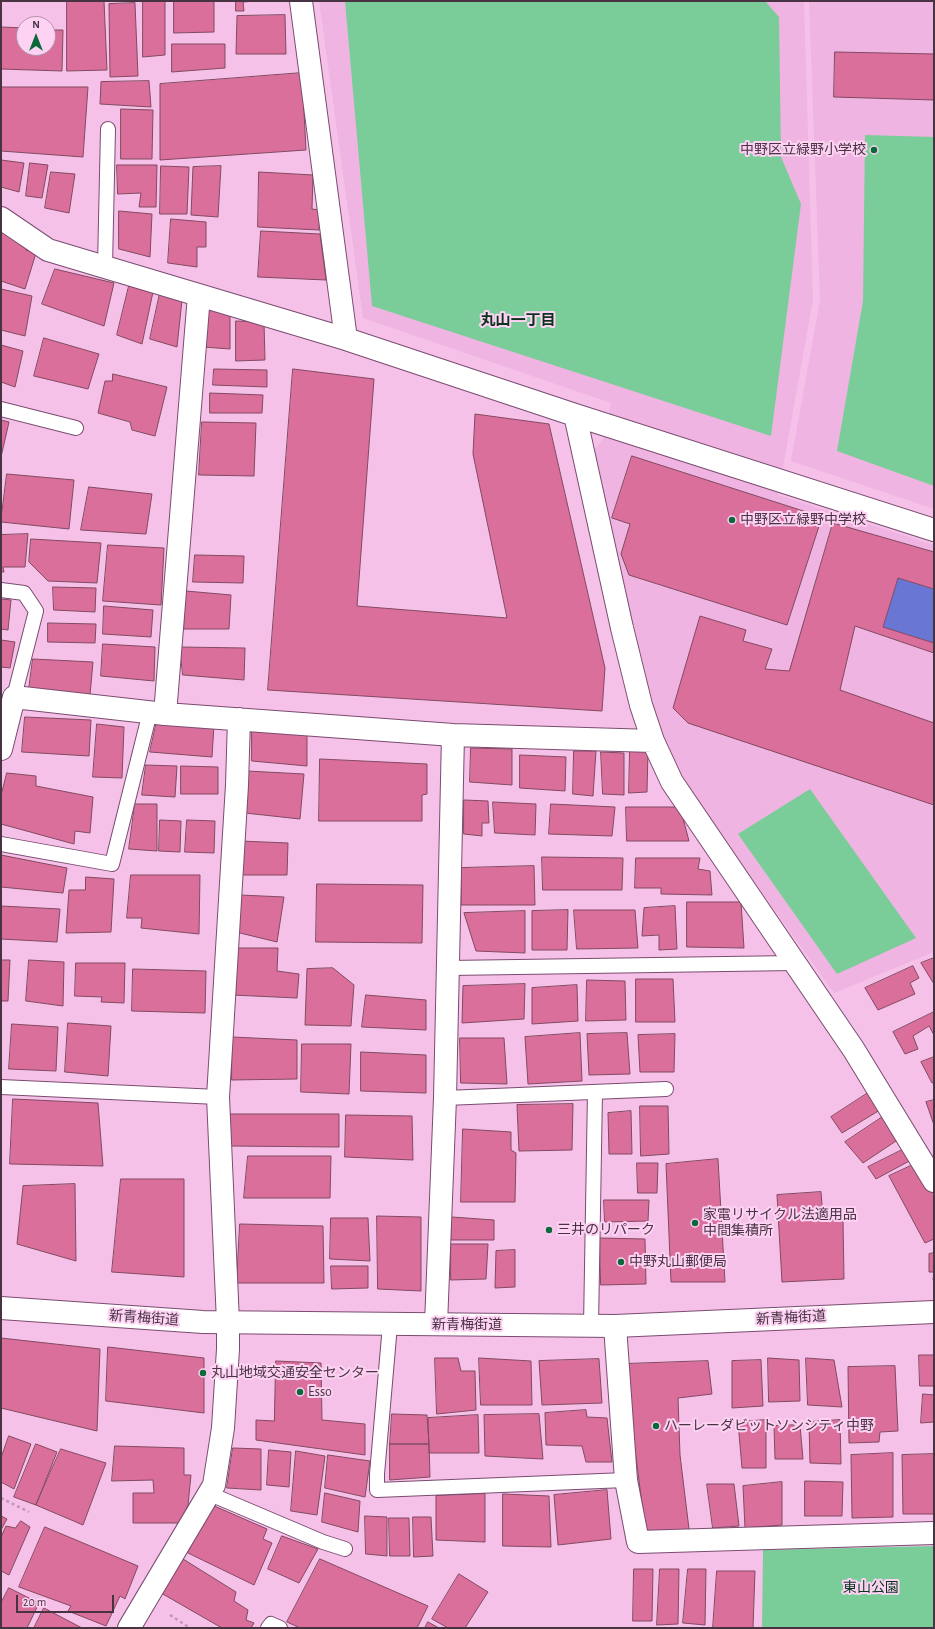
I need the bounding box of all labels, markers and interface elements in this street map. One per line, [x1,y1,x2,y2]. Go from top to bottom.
north arrow [16,16,56,56]
text: N [32,19,40,30]
place label: 中野区立緑野小学校 [740,142,866,158]
marker: 中野区立緑野小学校 [869,145,879,155]
district label: 丸山一丁目 [481,311,555,329]
place label: 中野区立緑野中学校 [740,512,866,528]
marker: 中野区立緑野中学校 [727,515,737,525]
place label: 家電リサイクル法適用品 中間集積所 [703,1207,857,1240]
marker: 家電リサイクル法適用品 中間集積所 [690,1218,700,1228]
place label: 三井のリパーク [557,1222,655,1238]
marker: 三井のリパーク [544,1225,554,1235]
place label: 中野丸山郵便局 [629,1254,727,1270]
marker: 中野丸山郵便局 [616,1257,626,1267]
street label: 新青梅街道 [108,1307,180,1329]
street label: 新青梅街道 [756,1308,826,1328]
street label: 新青梅街道 [432,1317,502,1333]
place label: 丸山地域交通安全センター [211,1365,379,1381]
marker: 丸山地域交通安全センター [198,1368,208,1378]
place label: Esso [308,1384,332,1400]
marker: Esso [295,1387,305,1397]
place label: ハーレーダビットソンシティ中野 [664,1418,874,1434]
marker: ハーレーダビットソンシティ中野 [651,1421,661,1431]
park label: 東山公園 [843,1580,899,1596]
scale bar [18,1587,116,1613]
text: 20 m [23,1596,46,1608]

